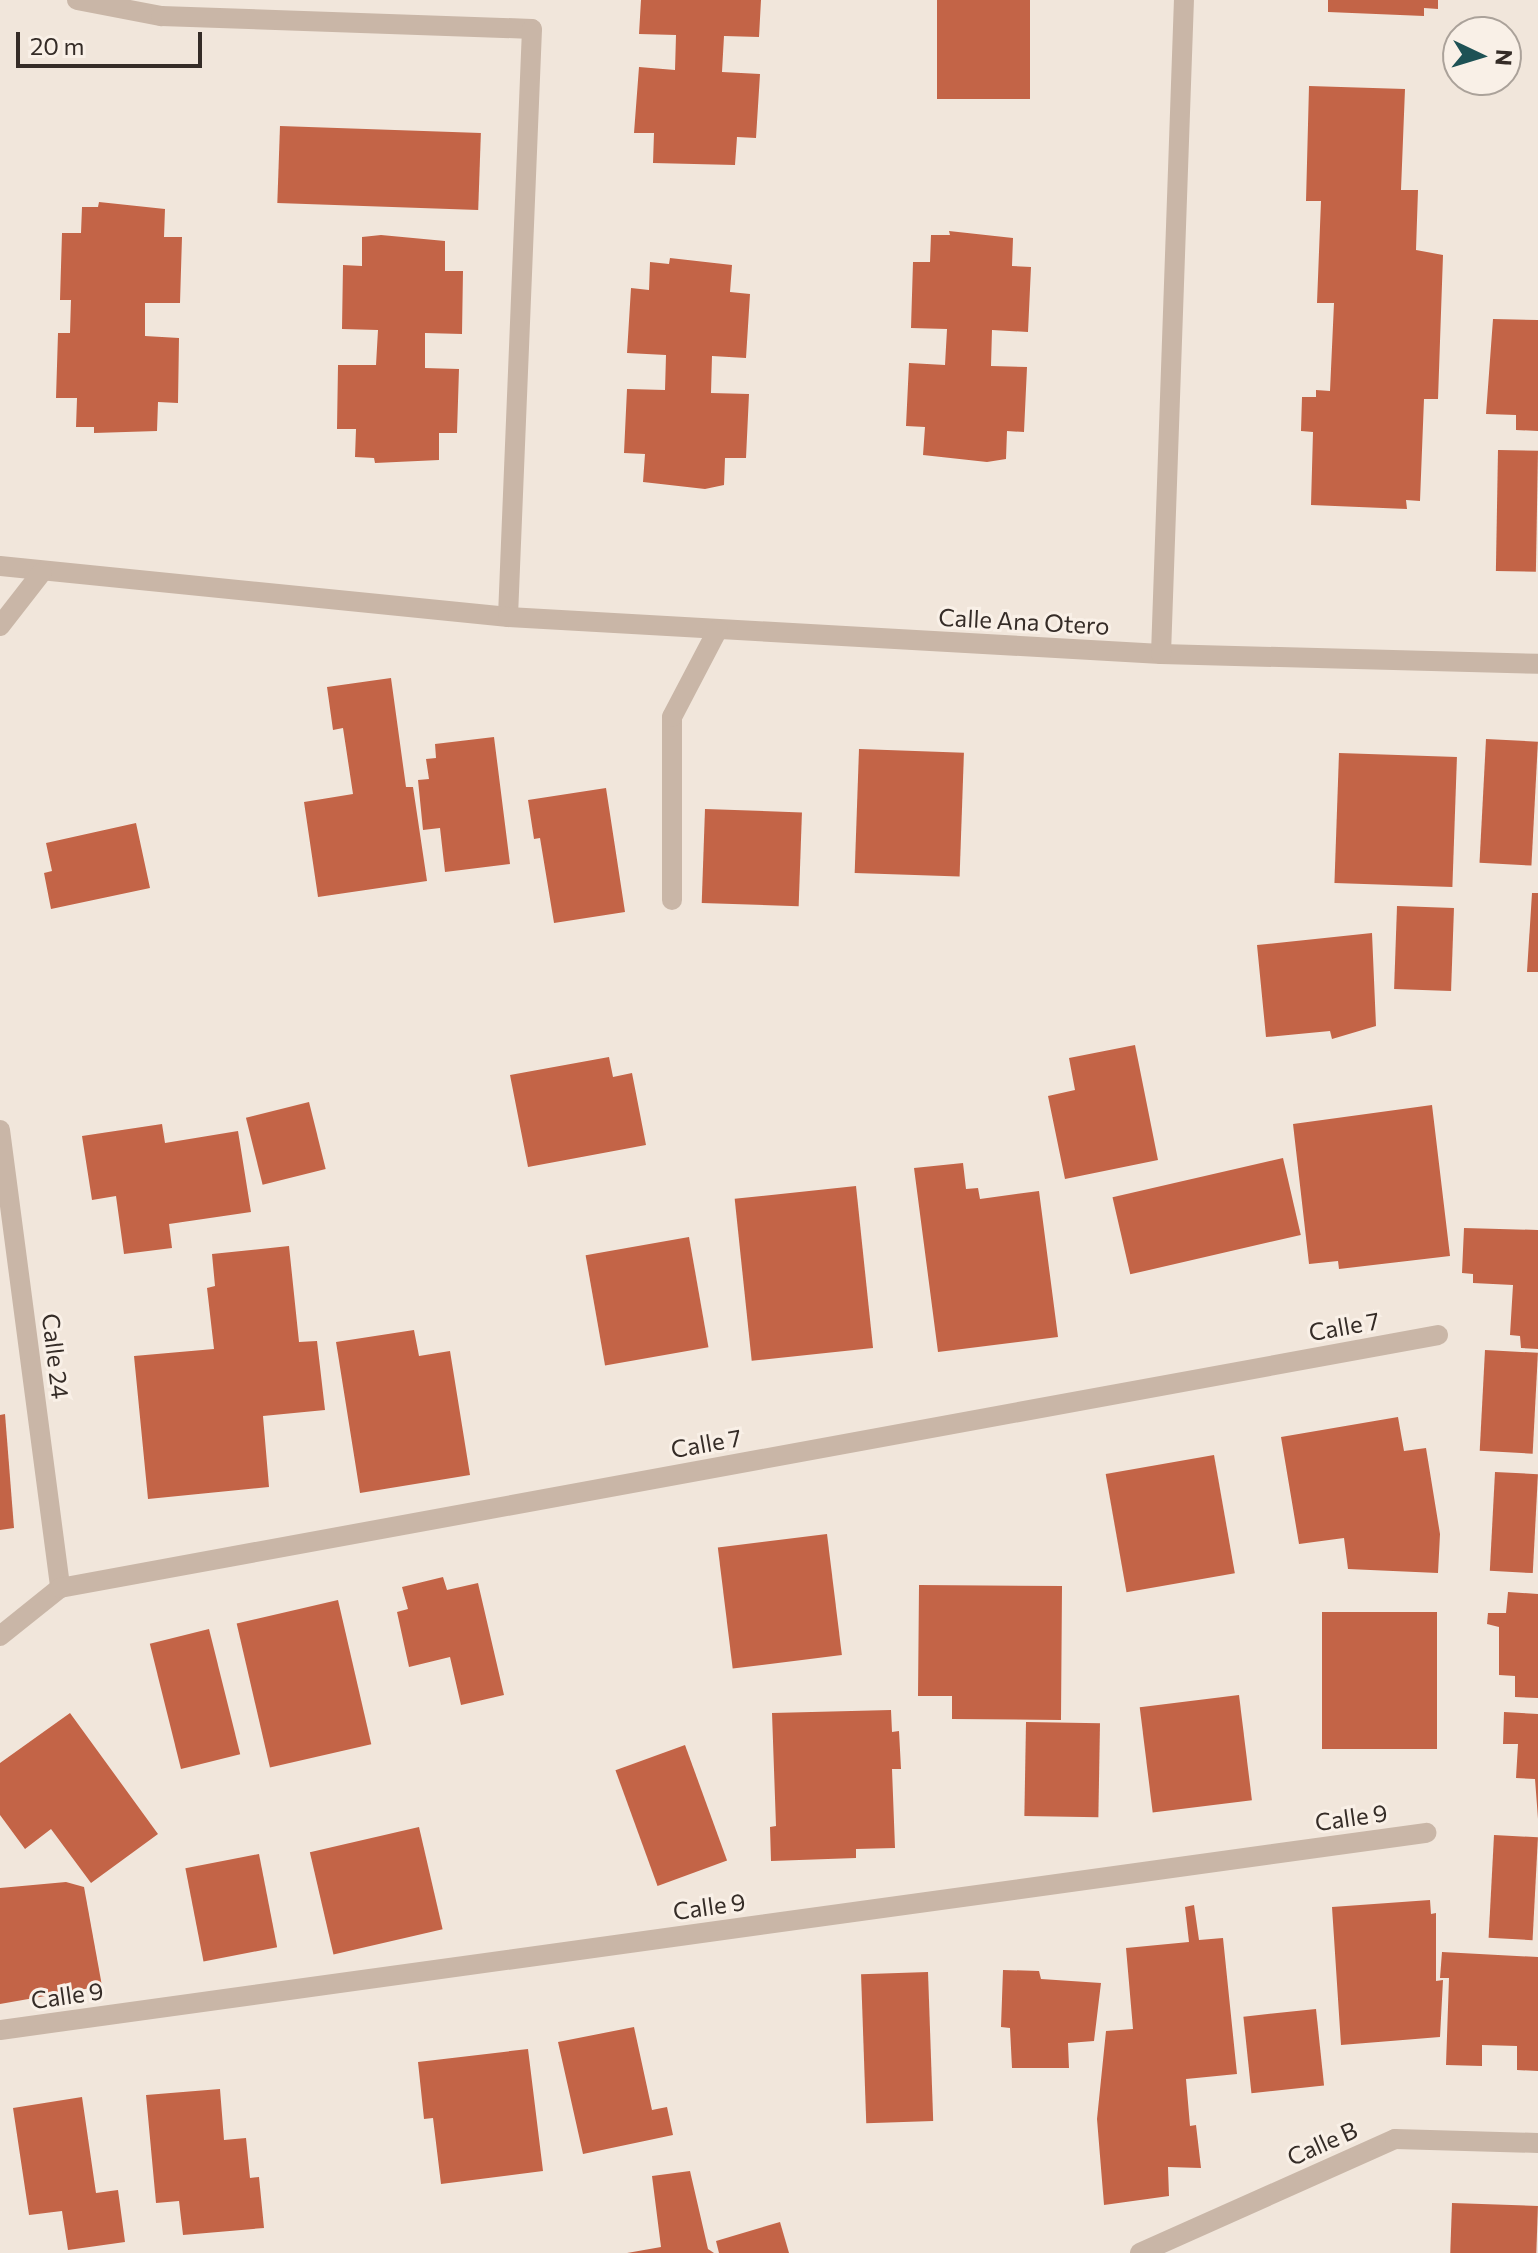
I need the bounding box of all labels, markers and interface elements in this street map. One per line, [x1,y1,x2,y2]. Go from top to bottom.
scale bar [20,16,206,66]
north arrow [1442,16,1522,96]
text: 20 m [30,31,84,60]
text: N [1490,48,1518,67]
street label: Calle Ana Otero [938,602,1110,640]
street label: Calle 7 [1306,1306,1382,1346]
street label: Calle 24 [36,1312,76,1400]
street label: Calle 7 [668,1423,744,1463]
street label: Calle 9 [1313,1798,1389,1836]
street label: Calle 9 [671,1887,747,1925]
street label: Calle 9 [29,1976,105,2014]
street label: Calle B [1282,2115,1362,2171]

